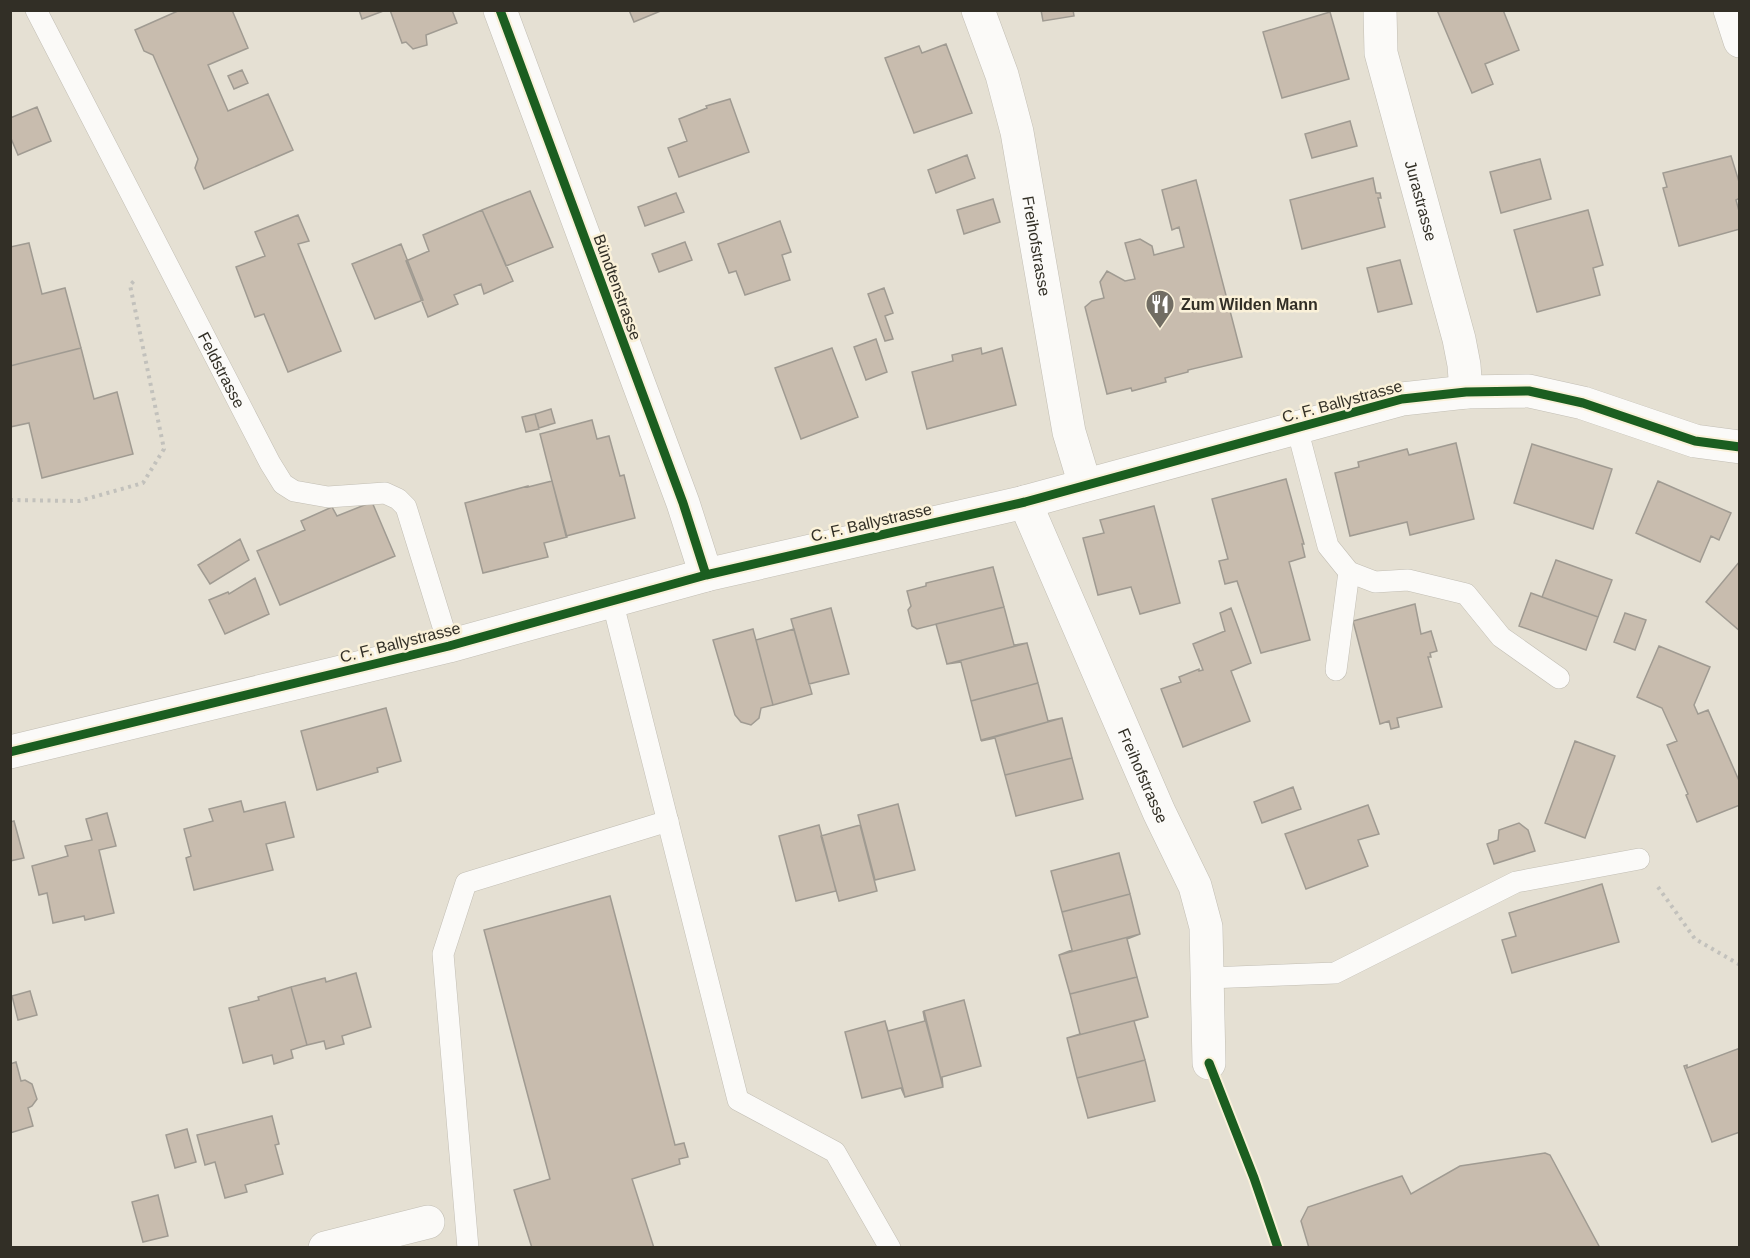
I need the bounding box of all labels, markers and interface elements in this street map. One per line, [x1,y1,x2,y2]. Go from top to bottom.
street label: Jurastrasse [1402,159,1440,243]
street label: Freihofstrasse [1019,195,1053,298]
street label: Bündtenstrasse [591,232,645,342]
restaurant icon: Zum Wilden Mann [1144,288,1176,330]
place label: Zum Wilden Mann [1181,296,1318,313]
street label: Feldstrasse [195,329,248,411]
street label: C. F. Ballystrasse [1280,377,1404,426]
street label: C. F. Ballystrasse [809,500,933,545]
street label: C. F. Ballystrasse [338,619,462,666]
street label: Freihofstrasse [1115,726,1171,826]

